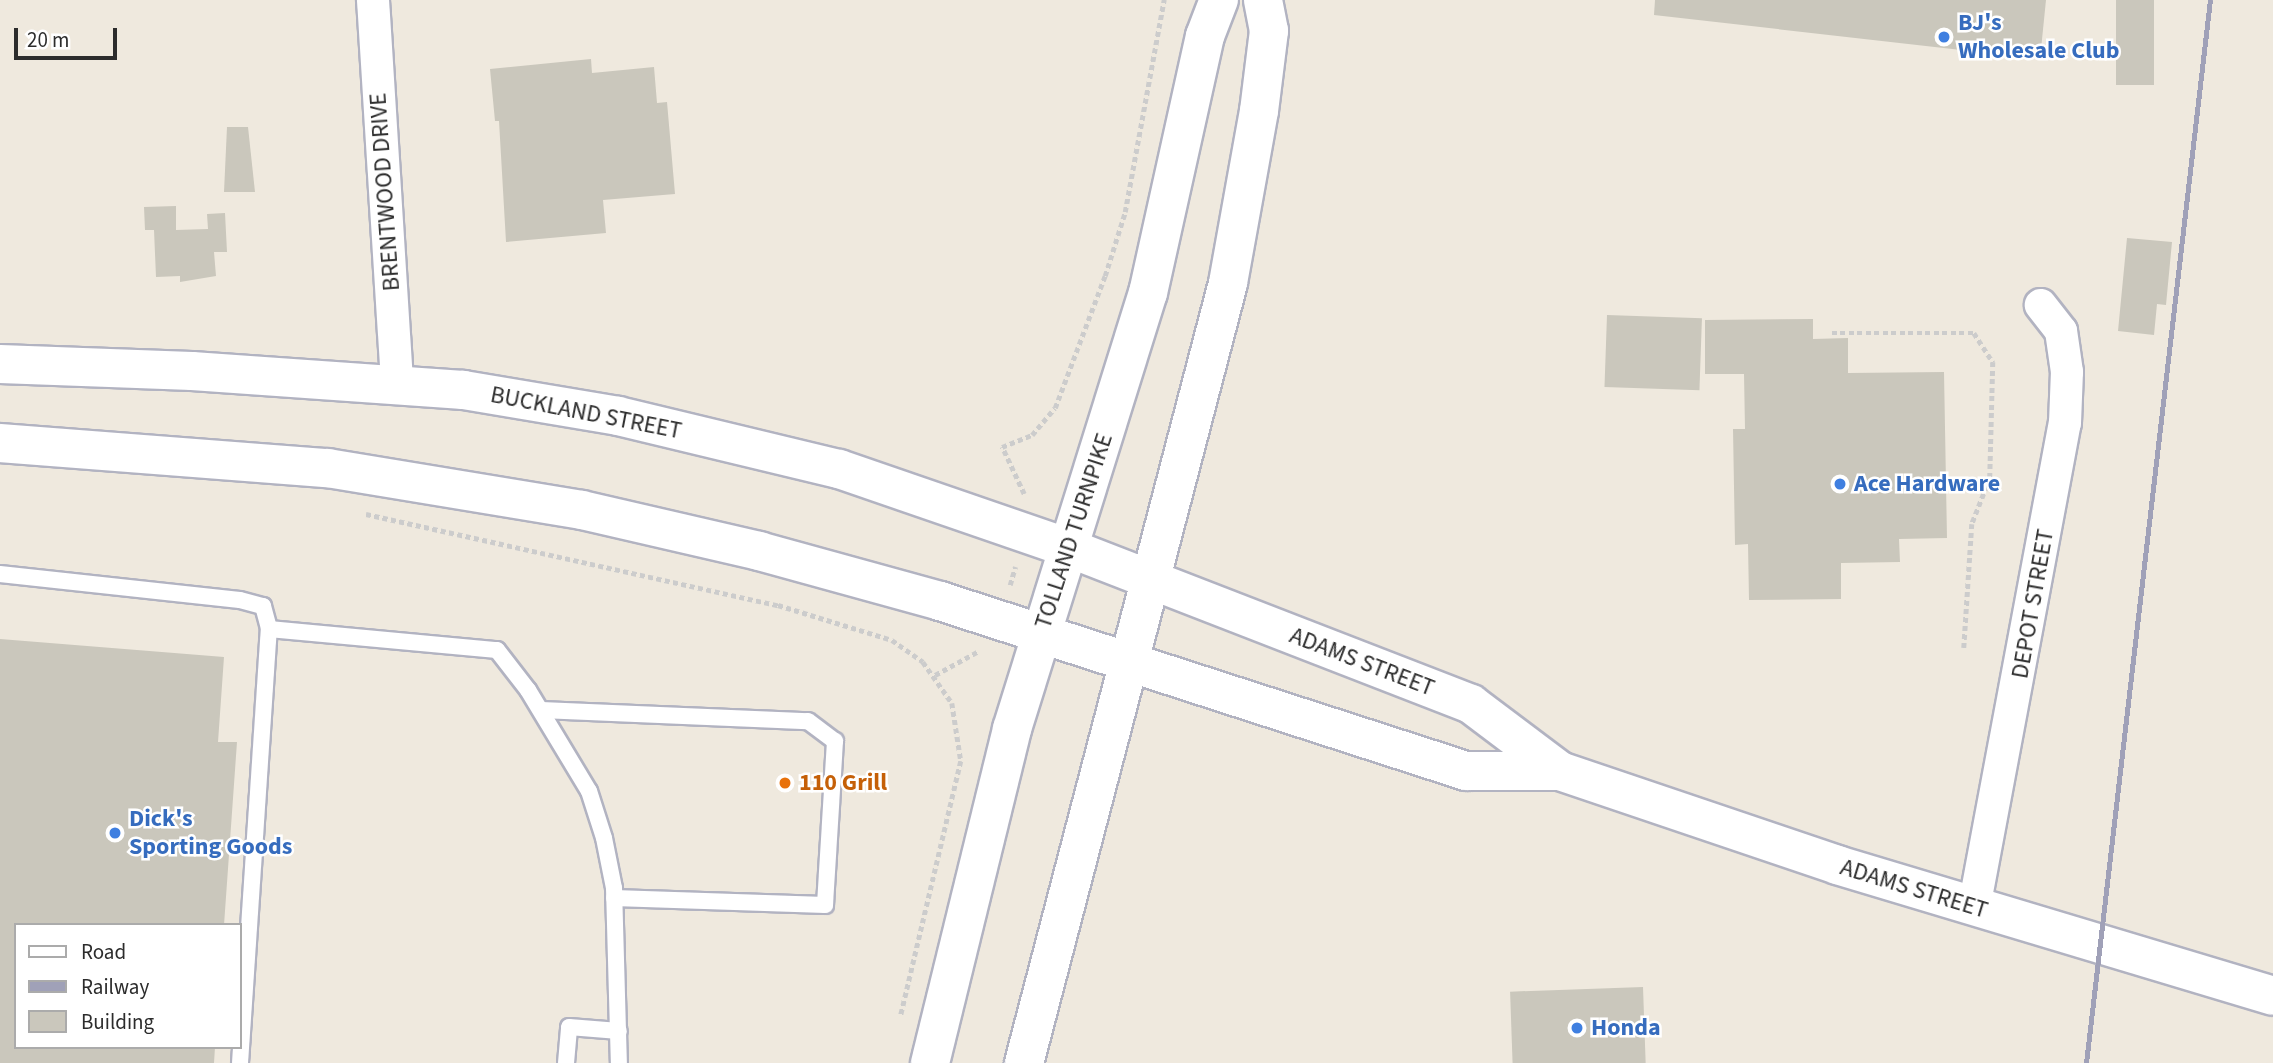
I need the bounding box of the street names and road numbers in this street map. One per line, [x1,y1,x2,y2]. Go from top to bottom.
street label: BRENTWOOD DRIVE [364,92,406,292]
street label: BUCKLAND STREET [488,380,684,446]
street label: TOLLAND TURNPIKE [1029,430,1119,632]
street label: DEPOT STREET [2006,527,2060,681]
street label: ADAMS STREET [1286,621,1438,703]
street label: ADAMS STREET [1837,853,1991,925]

